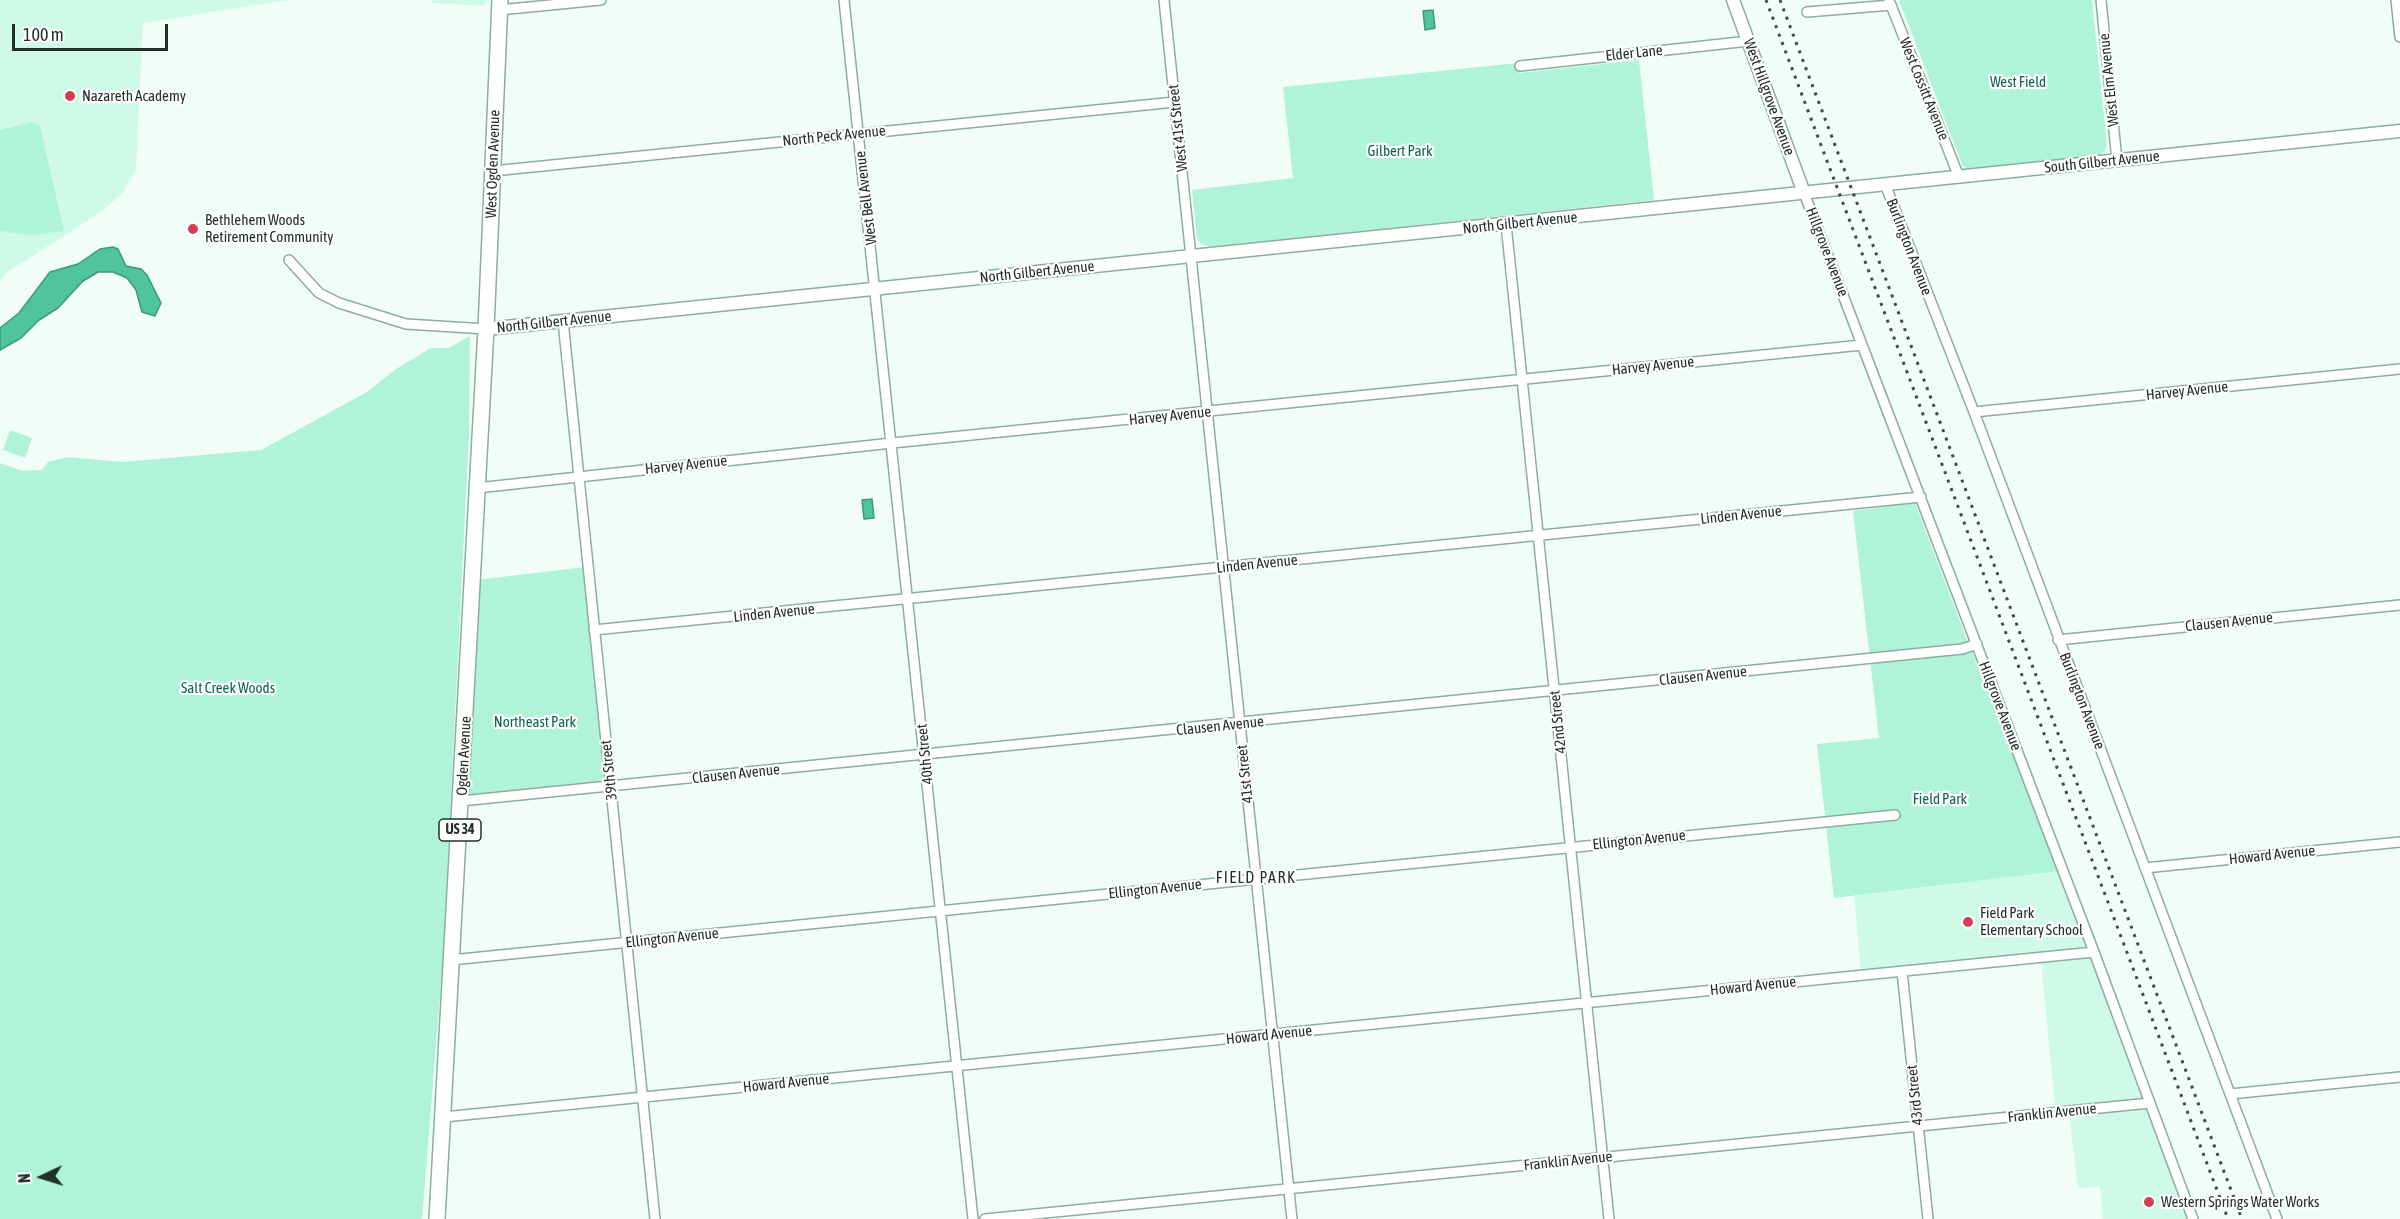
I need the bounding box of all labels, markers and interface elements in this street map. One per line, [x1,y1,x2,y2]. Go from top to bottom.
scale bar [15,12,171,50]
text: 100 m [23,24,64,45]
street label: West Elm Avenue [2095,32,2123,128]
street label: West Cossitt Avenue [1895,35,1953,143]
street label: West Hillgrove Avenue [1740,36,1798,158]
street label: Elder Lane [1604,41,1664,65]
park label: West Field [1990,73,2046,91]
street label: West 41st Street [1164,84,1192,172]
place label: Nazareth Academy [82,87,186,105]
marker: Nazareth Academy [63,89,77,103]
street label: West Ogden Avenue [482,109,504,219]
street label: North Peck Avenue [782,122,886,150]
park label: Gilbert Park [1368,142,1432,160]
street label: South Gilbert Avenue [2044,147,2160,177]
street label: West Bell Avenue [851,150,881,246]
street label: Burlington Avenue [1882,196,1936,298]
street label: Hillgrove Avenue [1802,205,1852,299]
street label: North Gilbert Avenue [1462,208,1578,238]
place label: Bethlehem Woods Retirement Community [205,211,333,246]
marker: Bethlehem Woods Retirement Community [186,222,200,236]
street label: North Gilbert Avenue [979,257,1095,287]
street label: North Gilbert Avenue [496,307,612,337]
street label: Harvey Avenue [1611,353,1695,379]
street label: Harvey Avenue [2145,378,2229,404]
street label: Harvey Avenue [1128,403,1212,429]
street label: Harvey Avenue [644,452,728,478]
street label: Linden Avenue [1700,502,1782,528]
street label: Linden Avenue [1216,551,1298,577]
street label: Linden Avenue [733,600,815,626]
street label: Clausen Avenue [2184,608,2274,636]
street label: Burlington Avenue [2055,650,2109,752]
street label: Hillgrove Avenue [1975,659,2025,753]
street label: Clausen Avenue [1658,662,1748,690]
park label: Salt Creek Woods [181,679,275,697]
street label: 42nd Street [1546,690,1570,754]
street label: Clausen Avenue [1175,712,1265,740]
park label: Northeast Park [494,713,576,731]
street label: Ogden Avenue [453,716,475,796]
street label: 40th Street [913,723,937,785]
street label: 39th Street [597,739,621,801]
street label: 41st Street [1233,744,1257,804]
street label: Clausen Avenue [691,760,781,788]
park label: Field Park [1913,790,1967,808]
road number: US 34 [439,819,481,841]
street label: Ellington Avenue [1592,826,1686,854]
street label: Howard Avenue [2228,842,2316,868]
district label: FIELD PARK [1216,868,1296,888]
street label: Ellington Avenue [1108,875,1202,903]
place label: Field Park Elementary School [1980,904,2083,939]
marker: Field Park Elementary School [1961,915,1975,929]
street label: Ellington Avenue [625,924,719,952]
street label: Howard Avenue [1709,973,1797,999]
street label: Howard Avenue [1225,1022,1313,1048]
street label: 43rd Street [1903,1064,1927,1126]
street label: Howard Avenue [742,1070,830,1096]
street label: Franklin Avenue [2007,1099,2097,1127]
north arrow [12,1147,72,1207]
street label: Franklin Avenue [1523,1147,1613,1175]
text: N [15,1173,33,1184]
place label: Western Springs Water Works [2161,1193,2319,1211]
marker: Western Springs Water Works [2142,1195,2156,1209]

